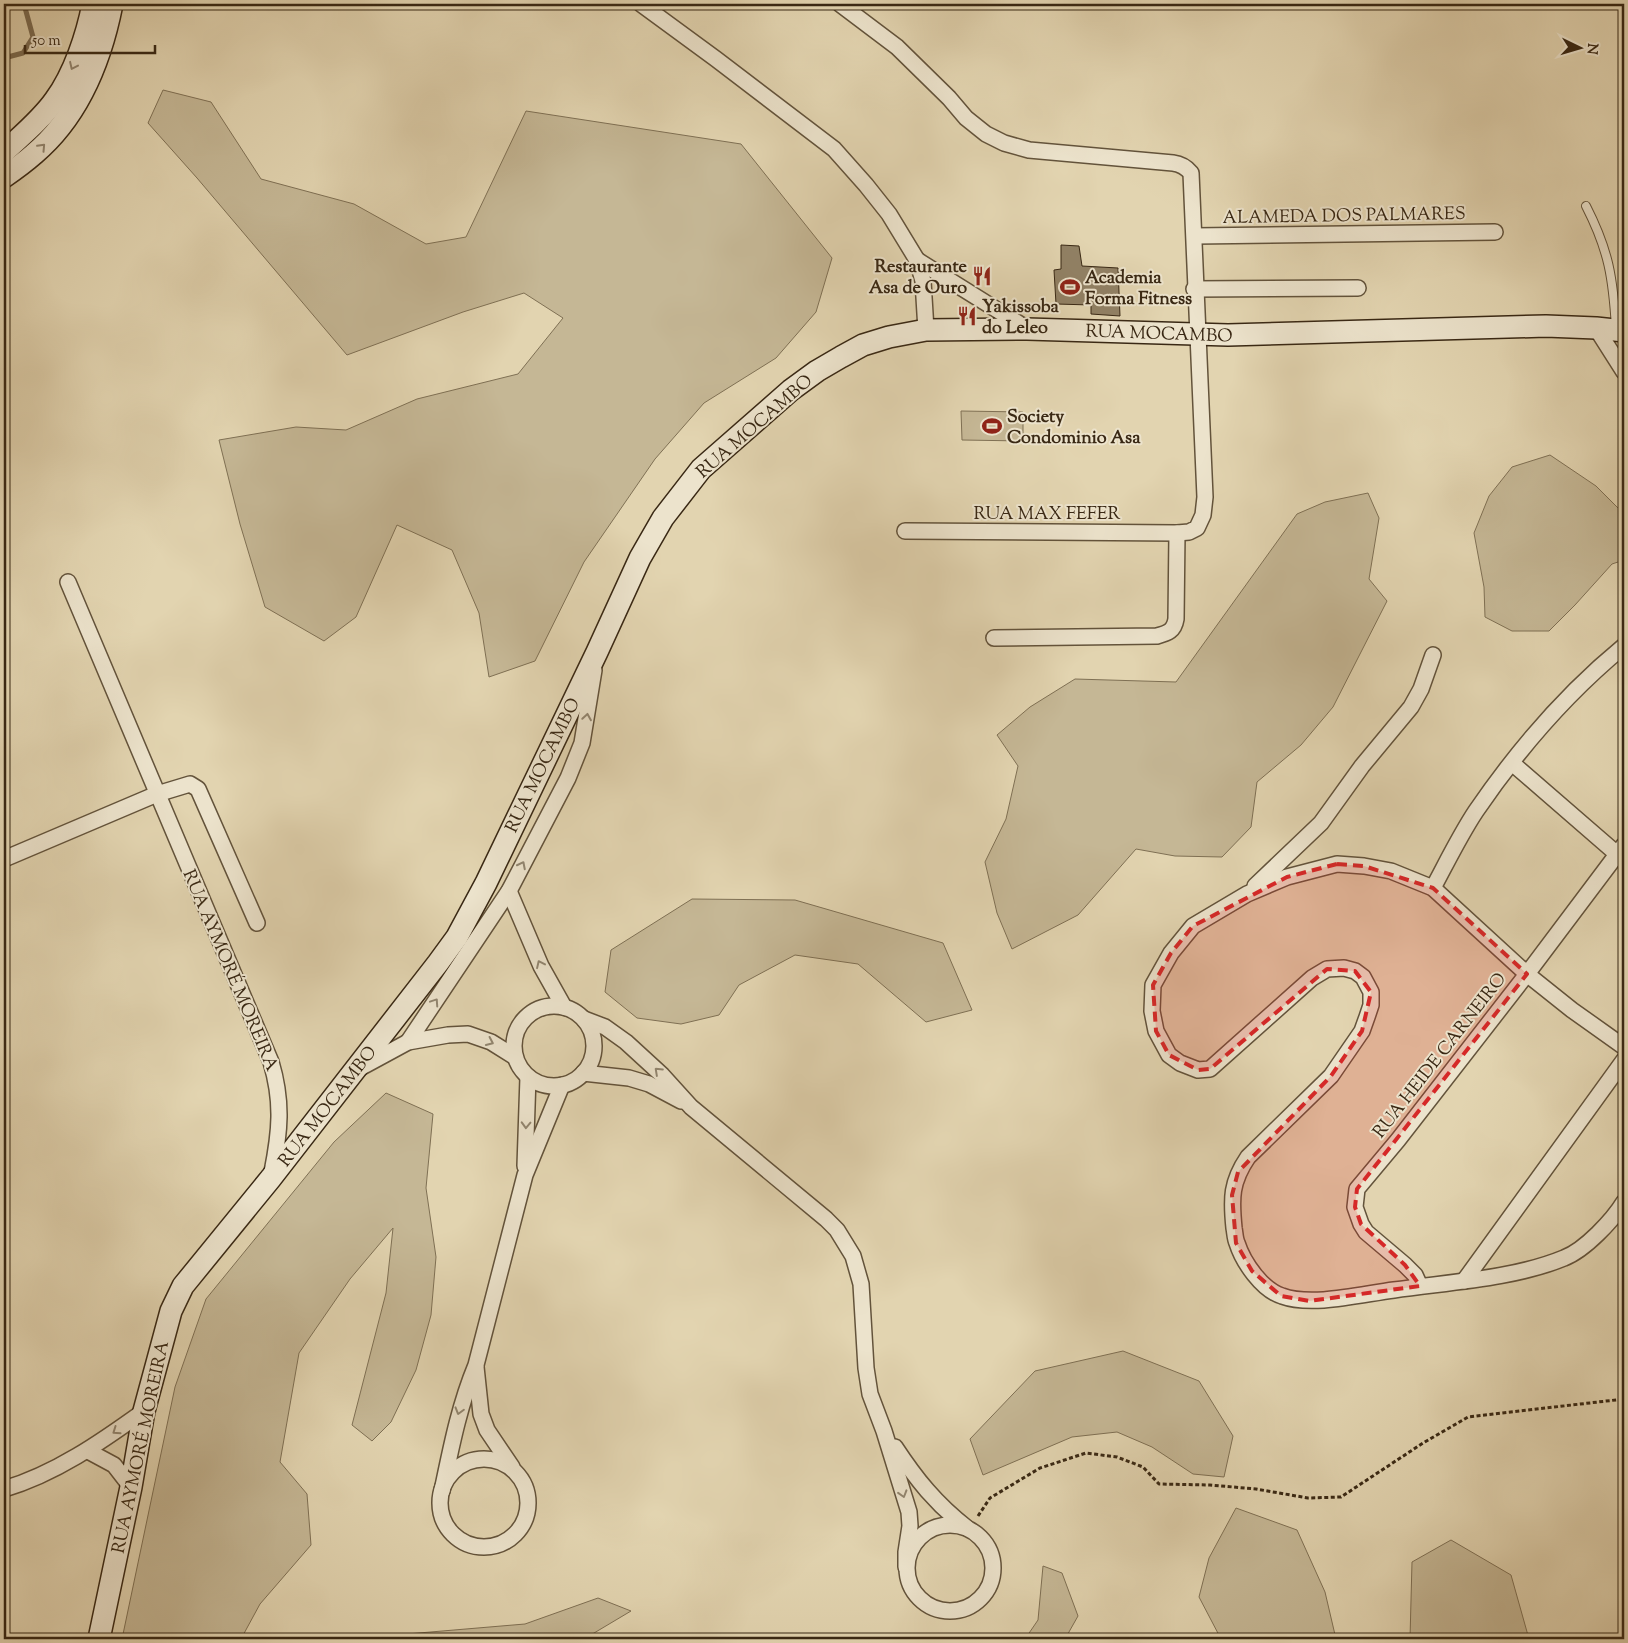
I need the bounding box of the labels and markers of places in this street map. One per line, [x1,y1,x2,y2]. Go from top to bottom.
place label: Restaurante Asa de Ouro [869,255,968,302]
restaurant icon: Restaurante Asa de Ouro [971,265,993,287]
place label: Academia Forma Fitness [1085,266,1192,313]
sports icon: Academia Forma Fitness [1059,276,1081,298]
place label: Yakissoba do Leleo [982,295,1059,342]
restaurant icon: Yakissoba do Leleo [956,305,978,327]
place label: Society Condominio Asa [1007,405,1141,452]
sports icon: Society Condominio Asa [981,415,1003,437]

